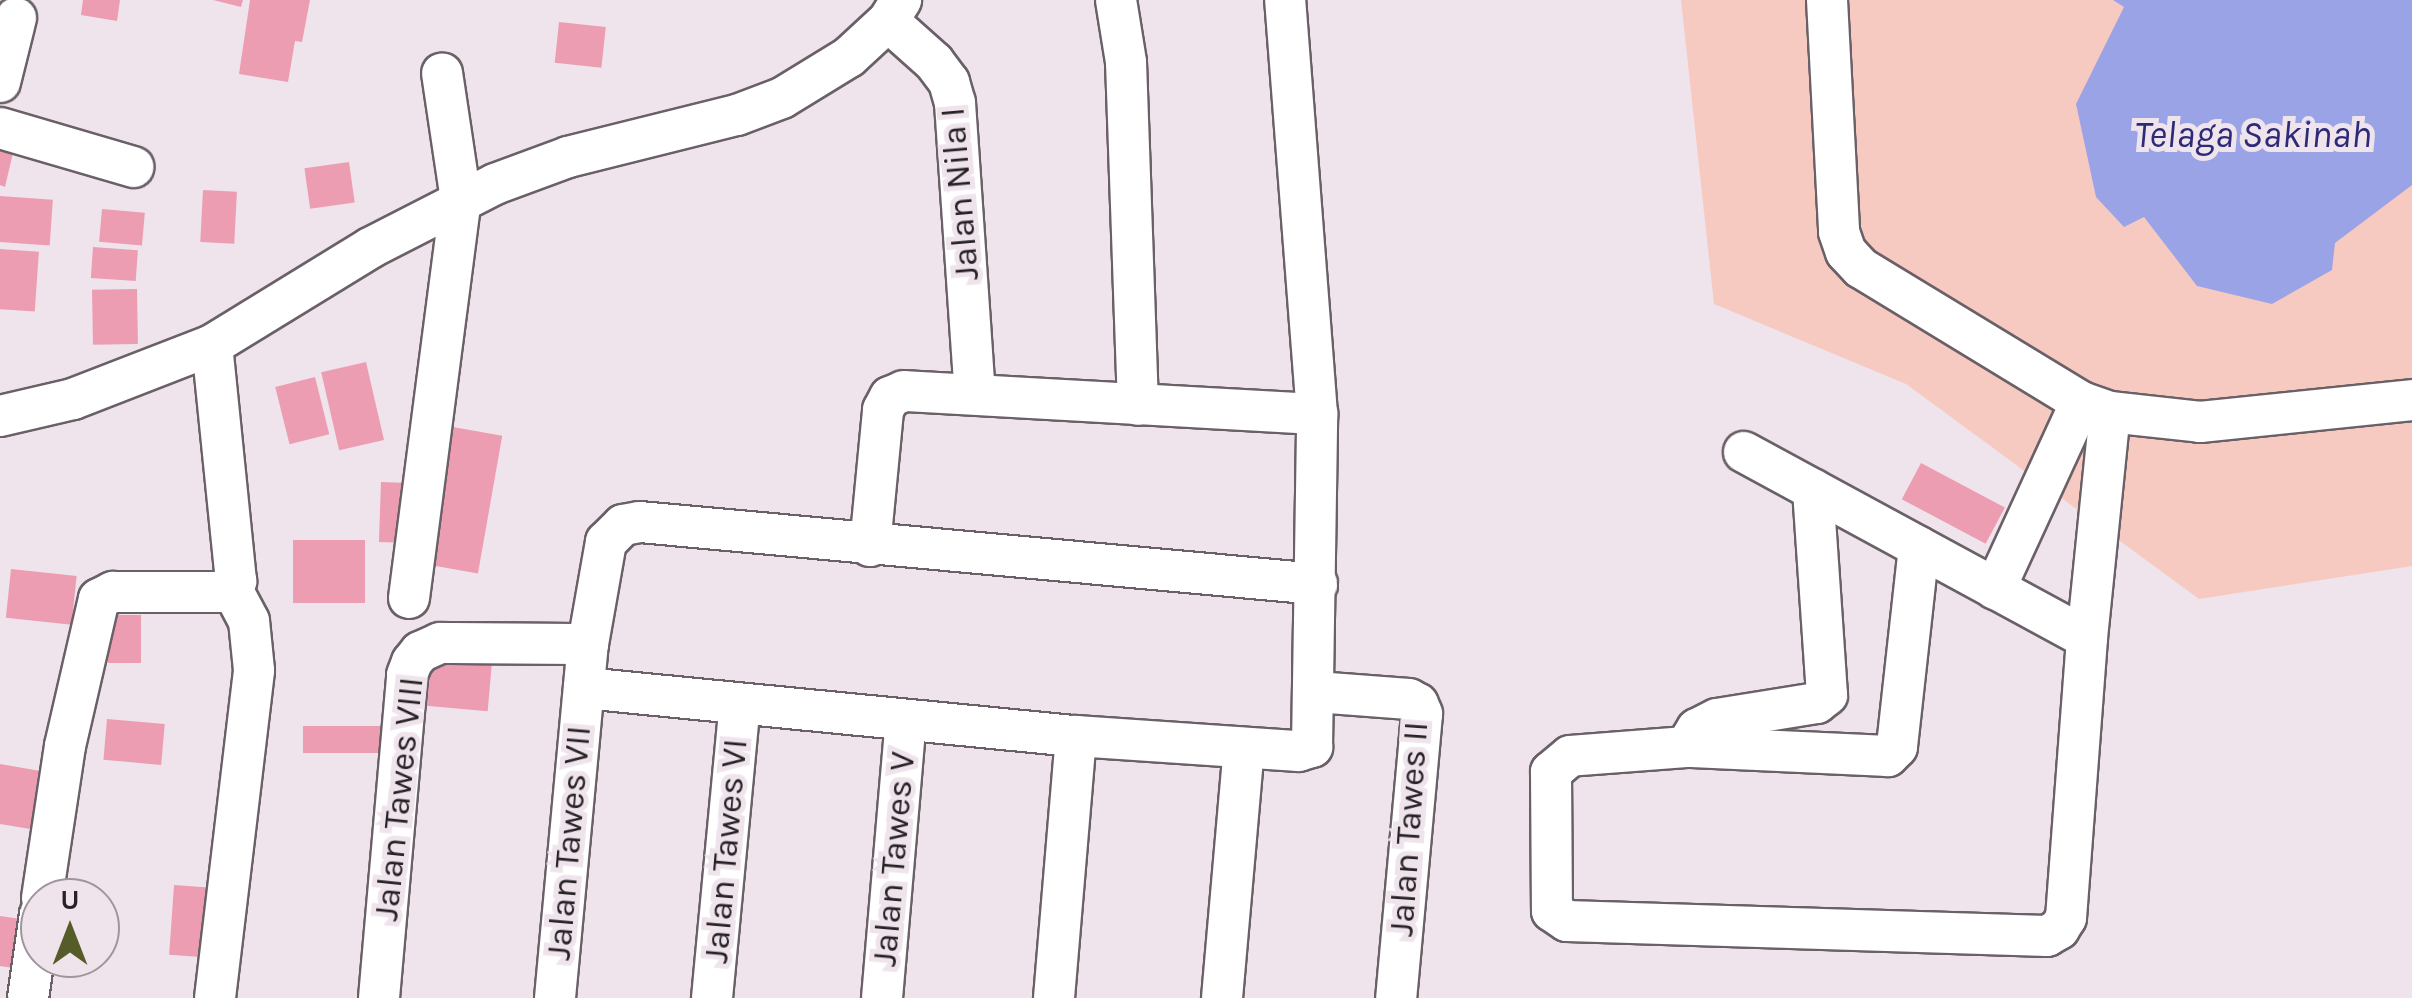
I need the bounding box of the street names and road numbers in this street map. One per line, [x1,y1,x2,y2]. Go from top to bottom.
street label: Jalan Nila I [932,106,988,282]
street label: Jalan Tawes VIII [365,675,433,923]
street label: Jalan Tawes II [1381,720,1437,938]
street label: Jalan Tawes VII [538,724,600,962]
street label: Jalan Tawes VI [695,737,757,965]
street label: Jalan Tawes V [864,750,924,968]

